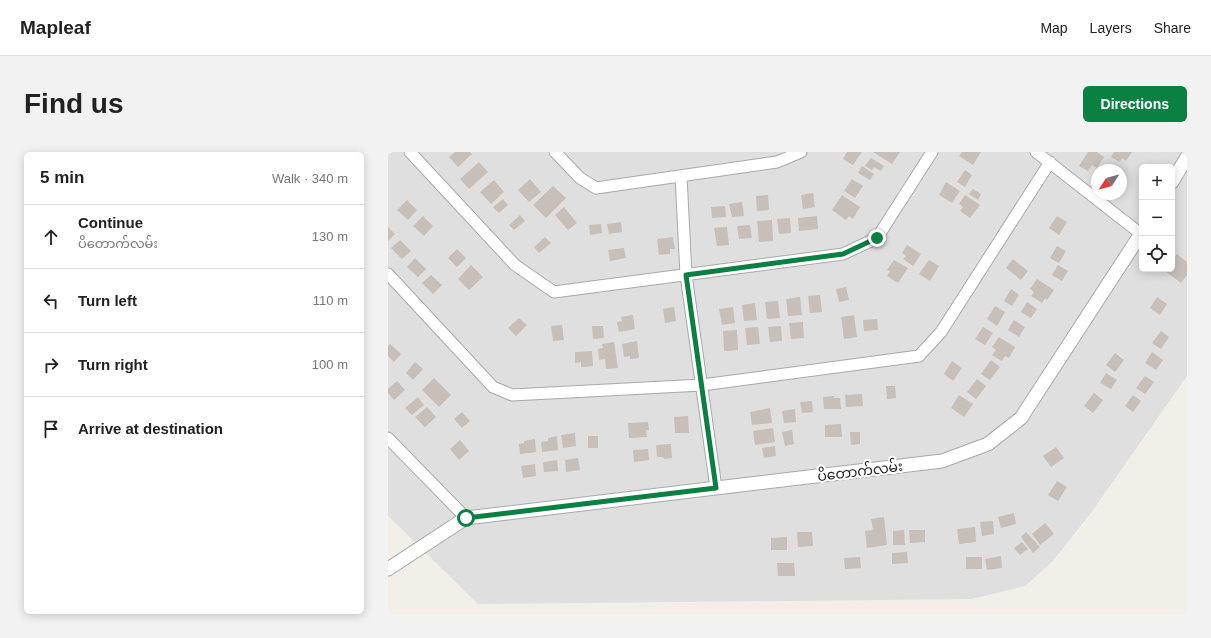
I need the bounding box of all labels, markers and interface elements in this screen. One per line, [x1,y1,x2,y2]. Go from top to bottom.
text: Mapleaf [20,17,91,38]
text: Map [1040,20,1068,36]
text: Layers [1090,20,1132,36]
text: Share [1154,20,1191,36]
button: Directions [1083,86,1187,122]
text: Find us [24,88,124,119]
north arrow [1091,164,1127,200]
map controls [1139,164,1175,272]
button: + [1139,164,1175,200]
text: 5 min [40,168,84,187]
text: Walk · 340 m [272,171,348,186]
button: − [1139,200,1175,236]
text: Continue [78,214,143,231]
icon: ahead [40,226,62,248]
text: 130 m [312,229,348,244]
route end [868,229,886,247]
text: ပိတောက်လမ်း [78,236,158,251]
button: locate [1139,236,1175,272]
icon: left [40,290,62,312]
text: Turn left [78,292,137,309]
text: 110 m [313,293,348,308]
icon: right [40,354,62,376]
text: Turn right [78,356,148,373]
text: 100 m [312,357,348,372]
icon: arrive [40,418,62,440]
text: Arrive at destination [78,420,223,437]
street label: ပိတောက်လမ်း [816,456,904,484]
route start [457,509,475,527]

